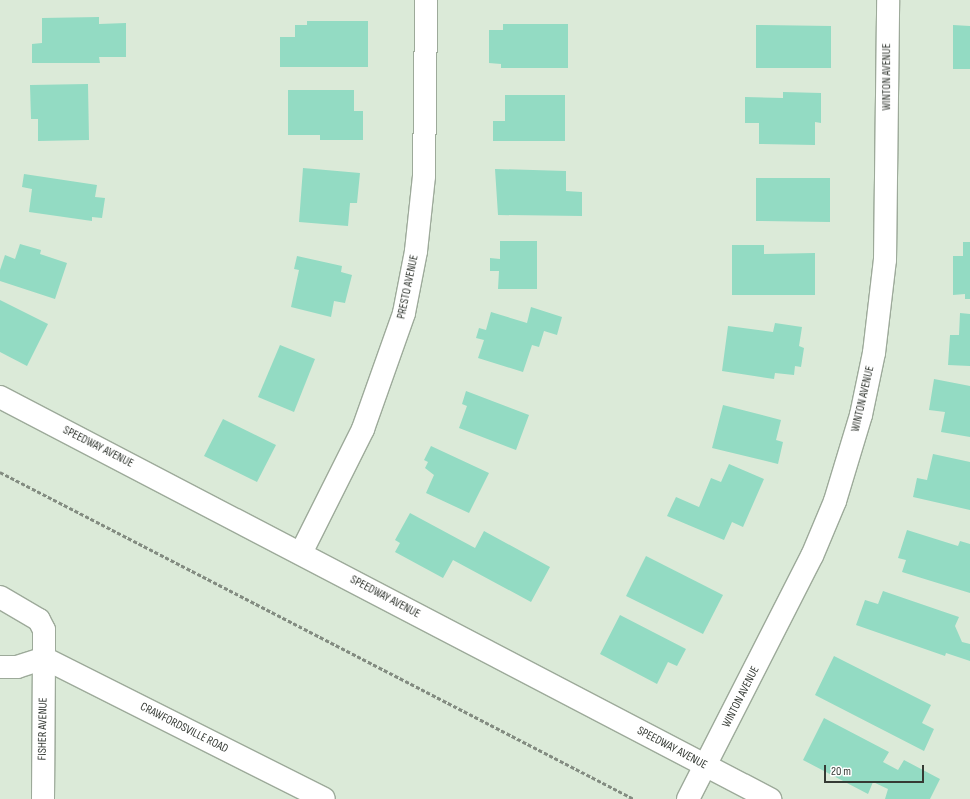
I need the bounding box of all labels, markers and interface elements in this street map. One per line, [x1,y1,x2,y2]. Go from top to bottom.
street label: WINTON AVENUE [880,43,894,111]
street label: PRESTO AVENUE [394,254,422,320]
street label: WINTON AVENUE [848,365,878,433]
street label: SPEEDWAY AVENUE [60,423,136,471]
street label: SPEEDWAY AVENUE [348,573,422,621]
street label: WINTON AVENUE [719,664,763,730]
street label: FISHER AVENUE [35,697,51,761]
street label: CRAWFORDSVILLE ROAD [138,700,230,756]
street label: SPEEDWAY AVENUE [635,724,709,772]
scale bar [826,757,926,783]
text: 20 m [831,764,851,779]

